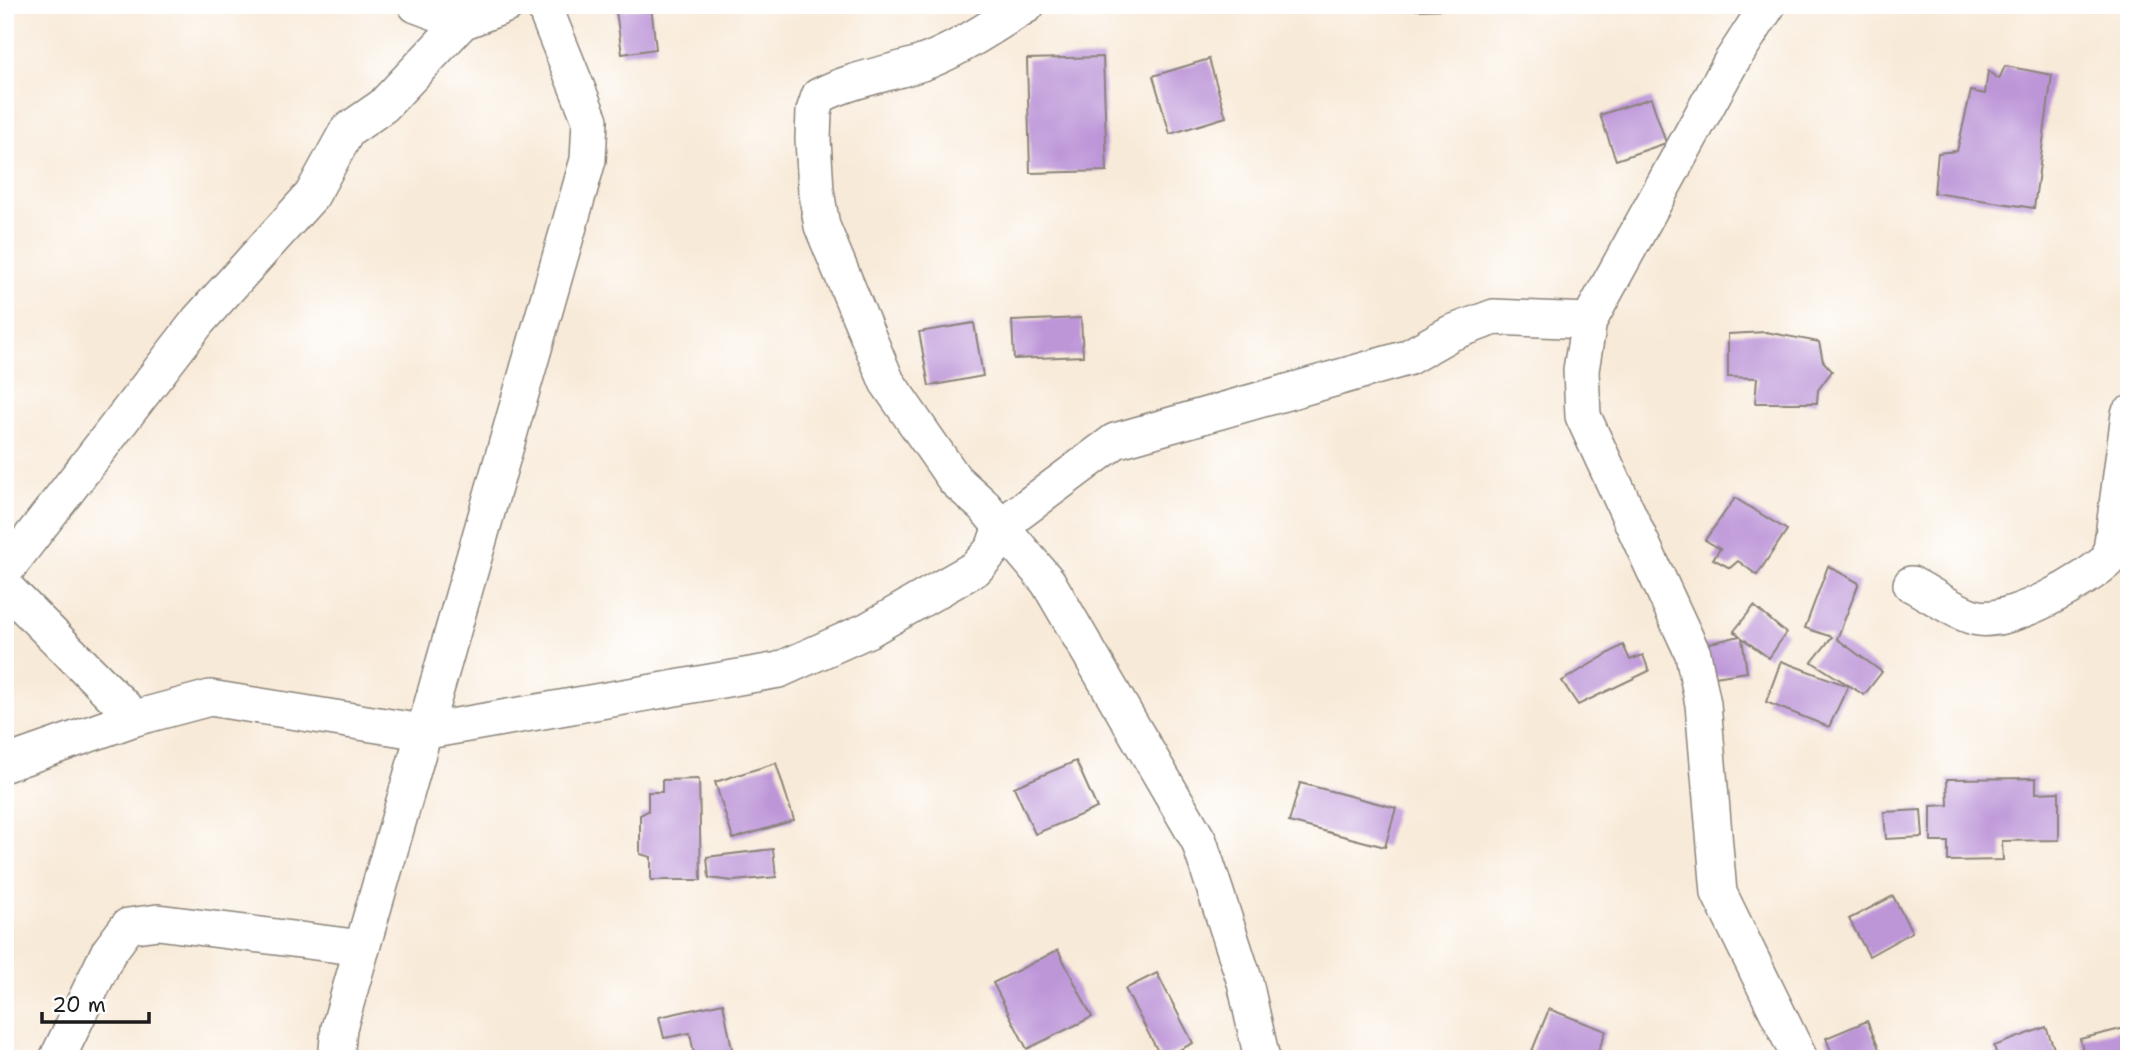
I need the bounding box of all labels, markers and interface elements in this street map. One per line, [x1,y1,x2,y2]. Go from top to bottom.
scale bar [42,980,149,1024]
text: 20 m [52,991,106,1019]

